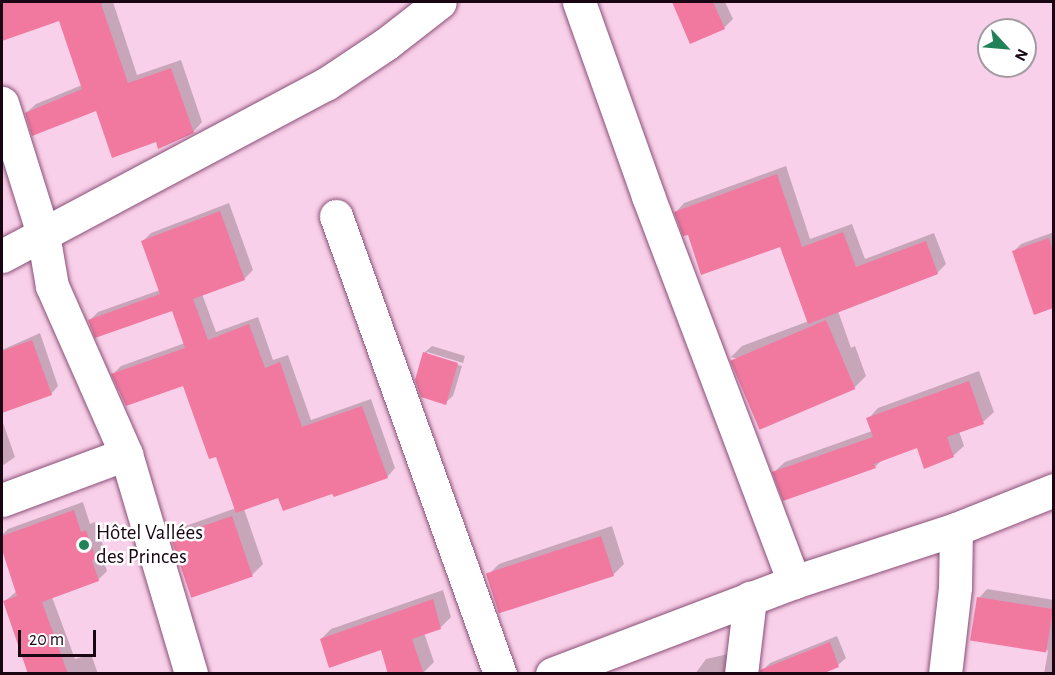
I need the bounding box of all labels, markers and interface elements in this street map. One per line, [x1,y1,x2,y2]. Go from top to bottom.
north arrow [977,18,1037,78]
text: N [1012,47,1031,64]
place label: Hôtel Vallées des Princes [96,520,203,570]
marker: Hôtel Vallées des Princes [77,538,91,552]
scale bar [21,618,99,656]
text: 20 m [29,631,64,649]

